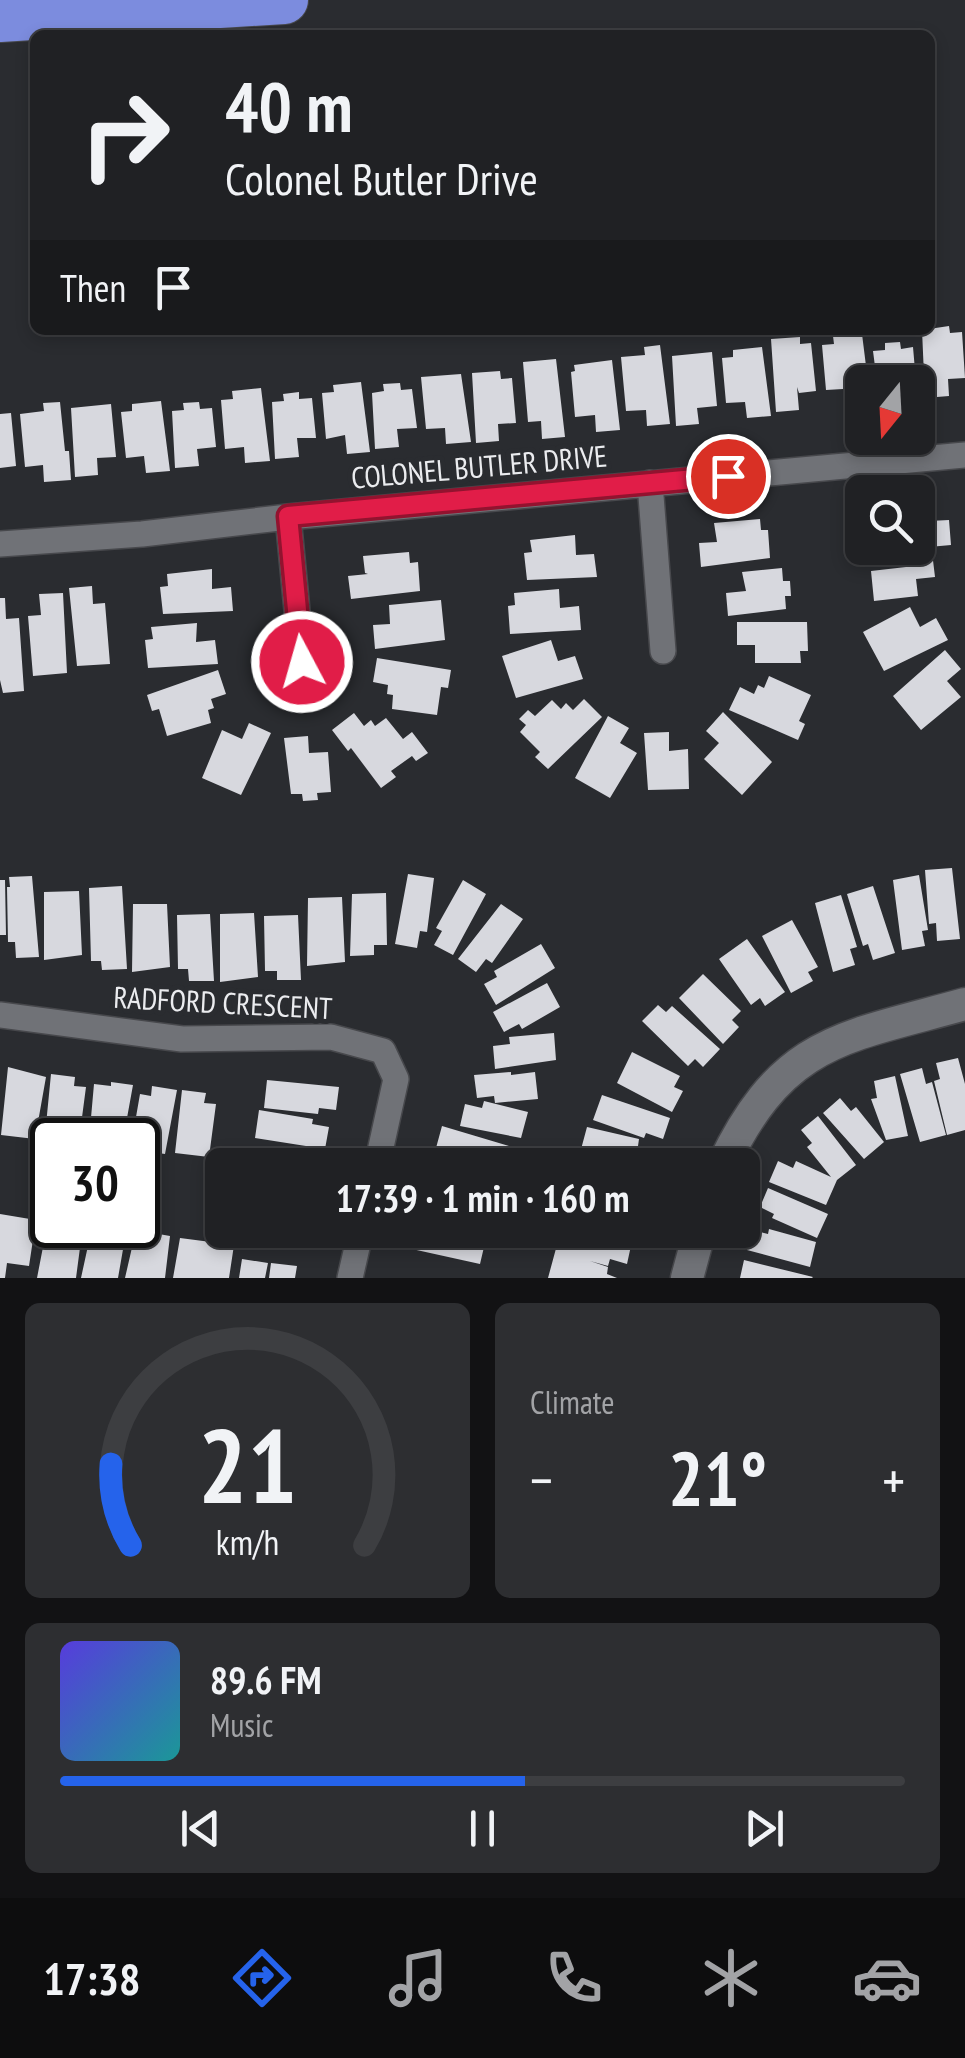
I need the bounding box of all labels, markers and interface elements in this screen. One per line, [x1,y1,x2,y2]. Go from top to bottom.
text: 40 m [225,61,353,151]
icon: right [60,70,190,200]
text: Colonel Butler Drive [225,149,538,207]
icon: arrive [146,260,201,315]
text: Then [60,263,126,312]
north arrow [845,365,935,455]
map controls [845,365,935,565]
pin [686,434,771,519]
street label: COLONEL BUTLER DRIVE [349,435,609,497]
icon: arrive [701,449,756,504]
button: search [845,475,935,565]
position arrow [250,610,354,714]
street label: RADFORD CRESCENT [113,977,333,1027]
speed limit sign: 30 [30,1118,160,1248]
text: 17:39 · 1 min · 160 m [336,1173,629,1222]
text: Climate [530,1381,614,1423]
text: 21 [198,1397,297,1532]
text: 21° [668,1430,767,1527]
text: − [530,1444,553,1515]
text: + [882,1444,905,1515]
text: km/h [216,1519,279,1565]
text: 89.6 FM [210,1655,322,1704]
text: Music [210,1704,273,1746]
icon: previous [173,1801,228,1856]
icon: pause [455,1801,510,1856]
icon: next [737,1801,792,1856]
icon: directions [227,1943,297,2013]
icon: music [383,1943,453,2013]
icon: phone [539,1943,609,2013]
icon: climate [696,1943,766,2013]
icon: car [852,1943,922,2013]
text: 17:38 [43,1949,140,2007]

